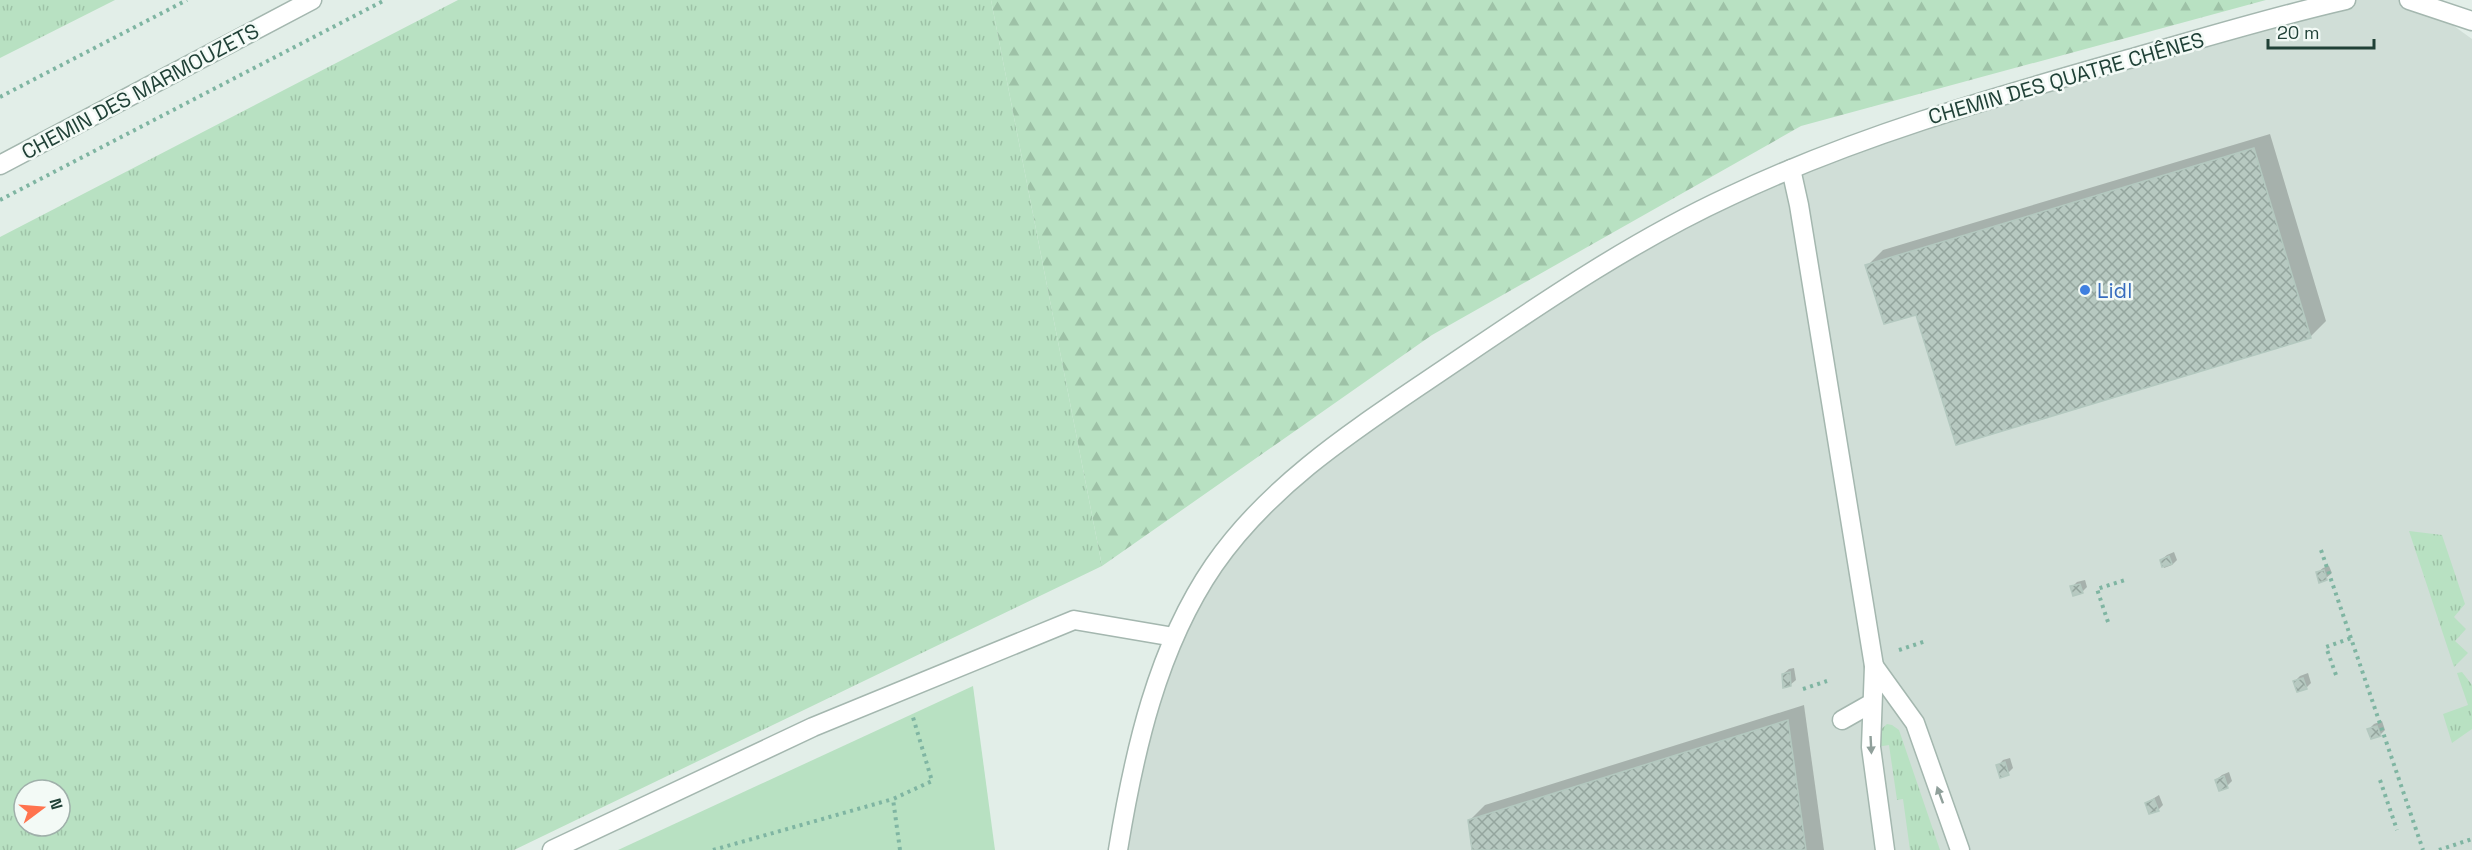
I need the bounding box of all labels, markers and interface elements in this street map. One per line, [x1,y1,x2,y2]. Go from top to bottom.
scale bar [2268,12,2374,50]
street label: CHEMIN DES MARMOUZETS [17,17,263,165]
text: 20 m [2277,21,2320,44]
street label: CHEMIN DES QUATRE CHÊNES [1925,26,2207,130]
place label: Lidl [2097,277,2132,304]
marker: Lidl [2078,283,2092,297]
one-way arrow [1867,735,1876,754]
north arrow [12,778,72,838]
one-way arrow [1935,786,1945,804]
text: N [44,796,68,812]

